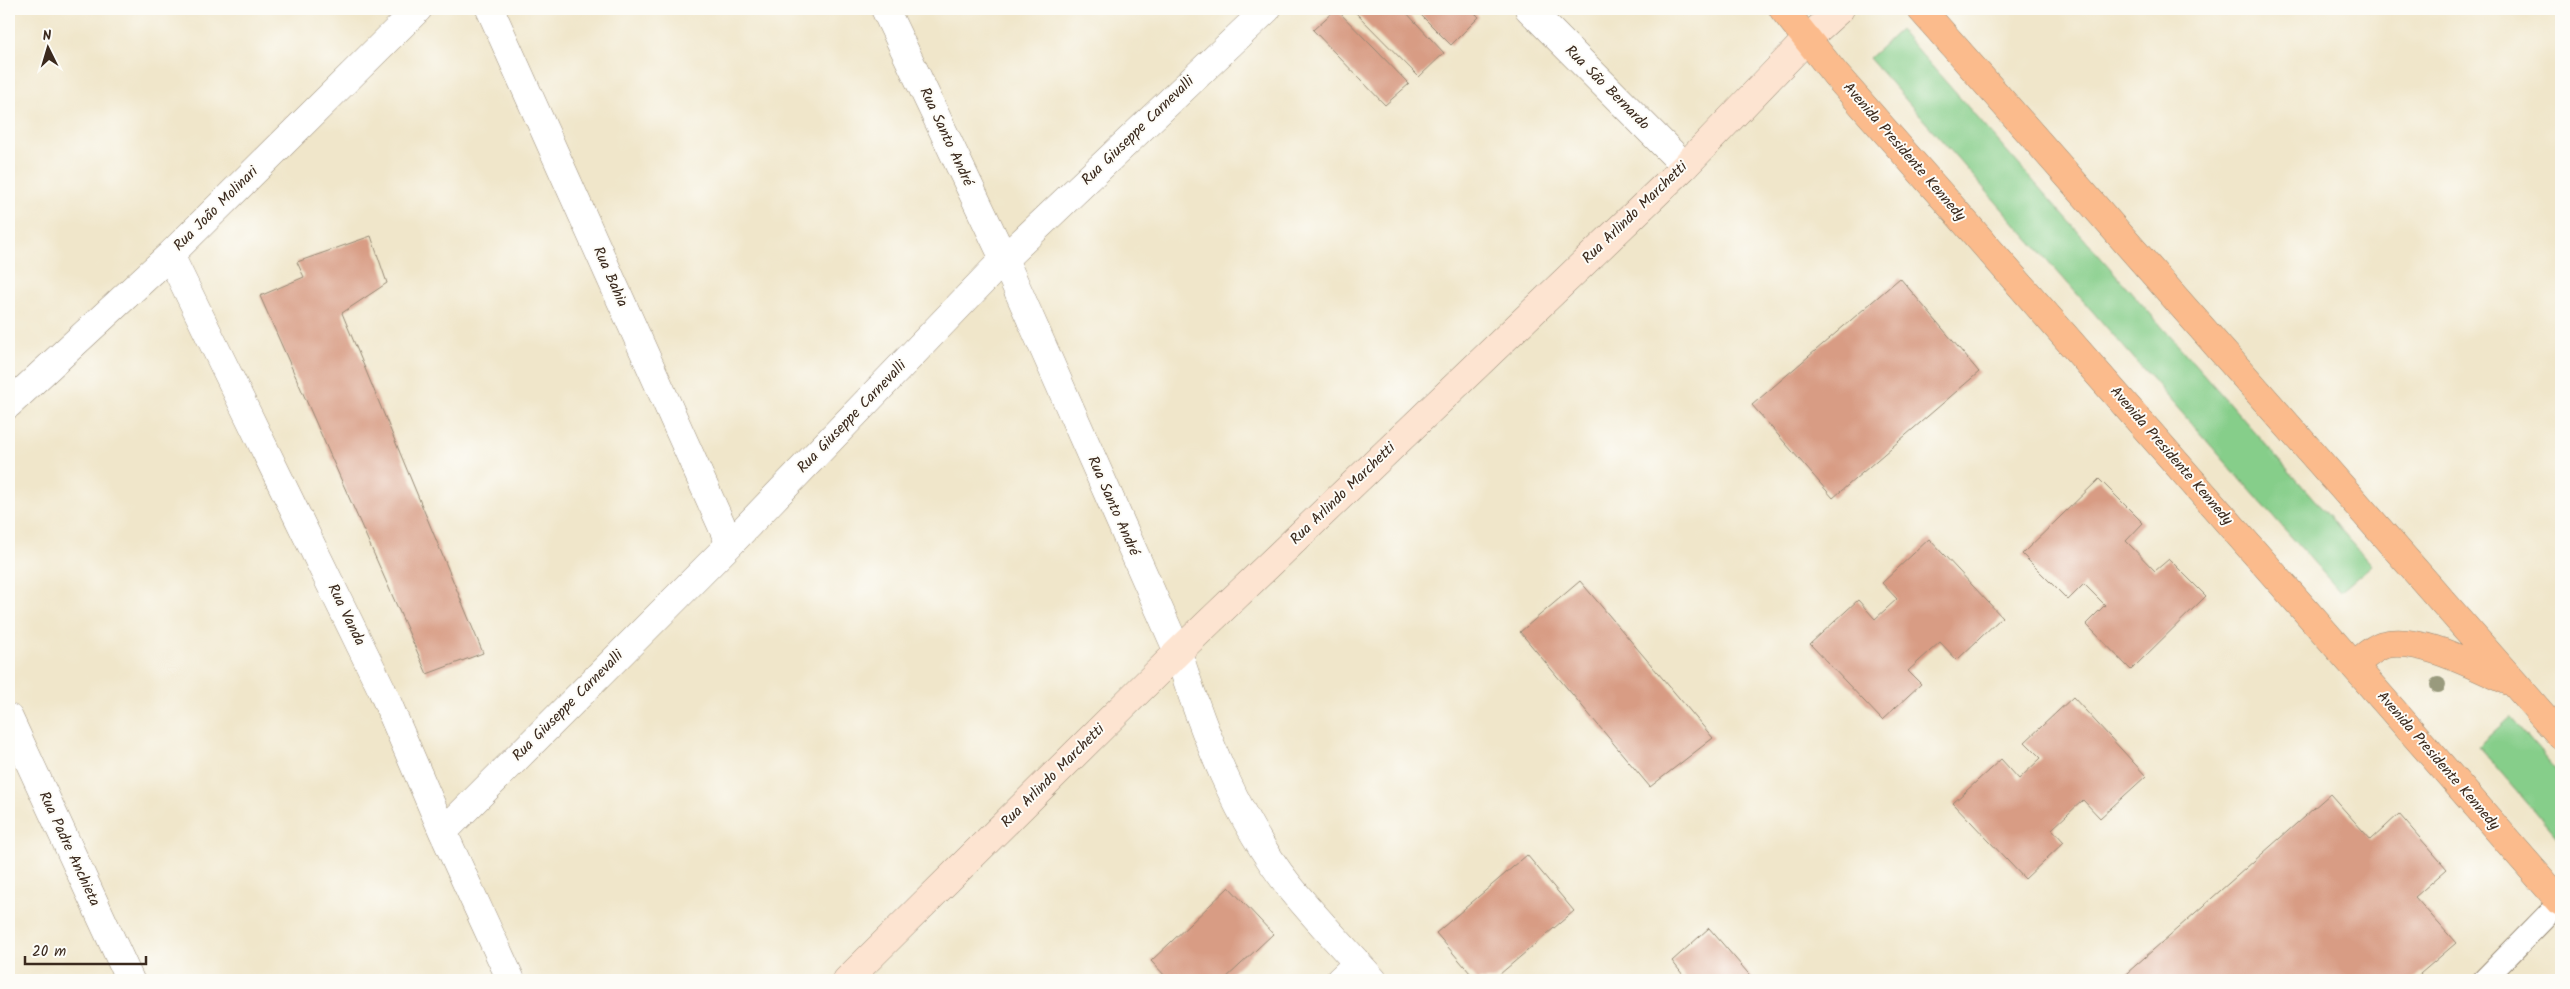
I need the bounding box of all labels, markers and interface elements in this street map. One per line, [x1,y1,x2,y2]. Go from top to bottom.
north arrow [22,22,72,72]
text: N [42,25,52,47]
street label: Rua São Bernardo [1559,40,1655,136]
street label: Rua Giuseppe Carnevalli [1076,70,1201,191]
street label: Avenida Presidente Kennedy [1837,77,1972,228]
street label: Rua Santo André [913,84,980,192]
street label: Rua Arlindo Marchetti [1577,155,1694,270]
street label: Rua João Molinari [168,160,265,257]
street label: Rua Bahia [586,243,634,311]
street label: Rua Giuseppe Carnevalli [792,354,913,479]
street label: Avenida Presidente Kennedy [2104,381,2239,532]
street label: Rua Arlindo Marchetti [1285,436,1402,551]
street label: Rua Santo André [1080,452,1146,561]
street label: Rua Vanda [321,580,371,650]
street label: Rua Giuseppe Carnevalli [507,644,630,767]
street label: Avenida Presidente Kennedy [2371,686,2506,837]
street label: Rua Arlindo Marchetti [995,717,1112,834]
street label: Rua Padre Anchieta [32,788,106,910]
scale bar [25,934,146,966]
text: 20 m [32,940,66,964]

